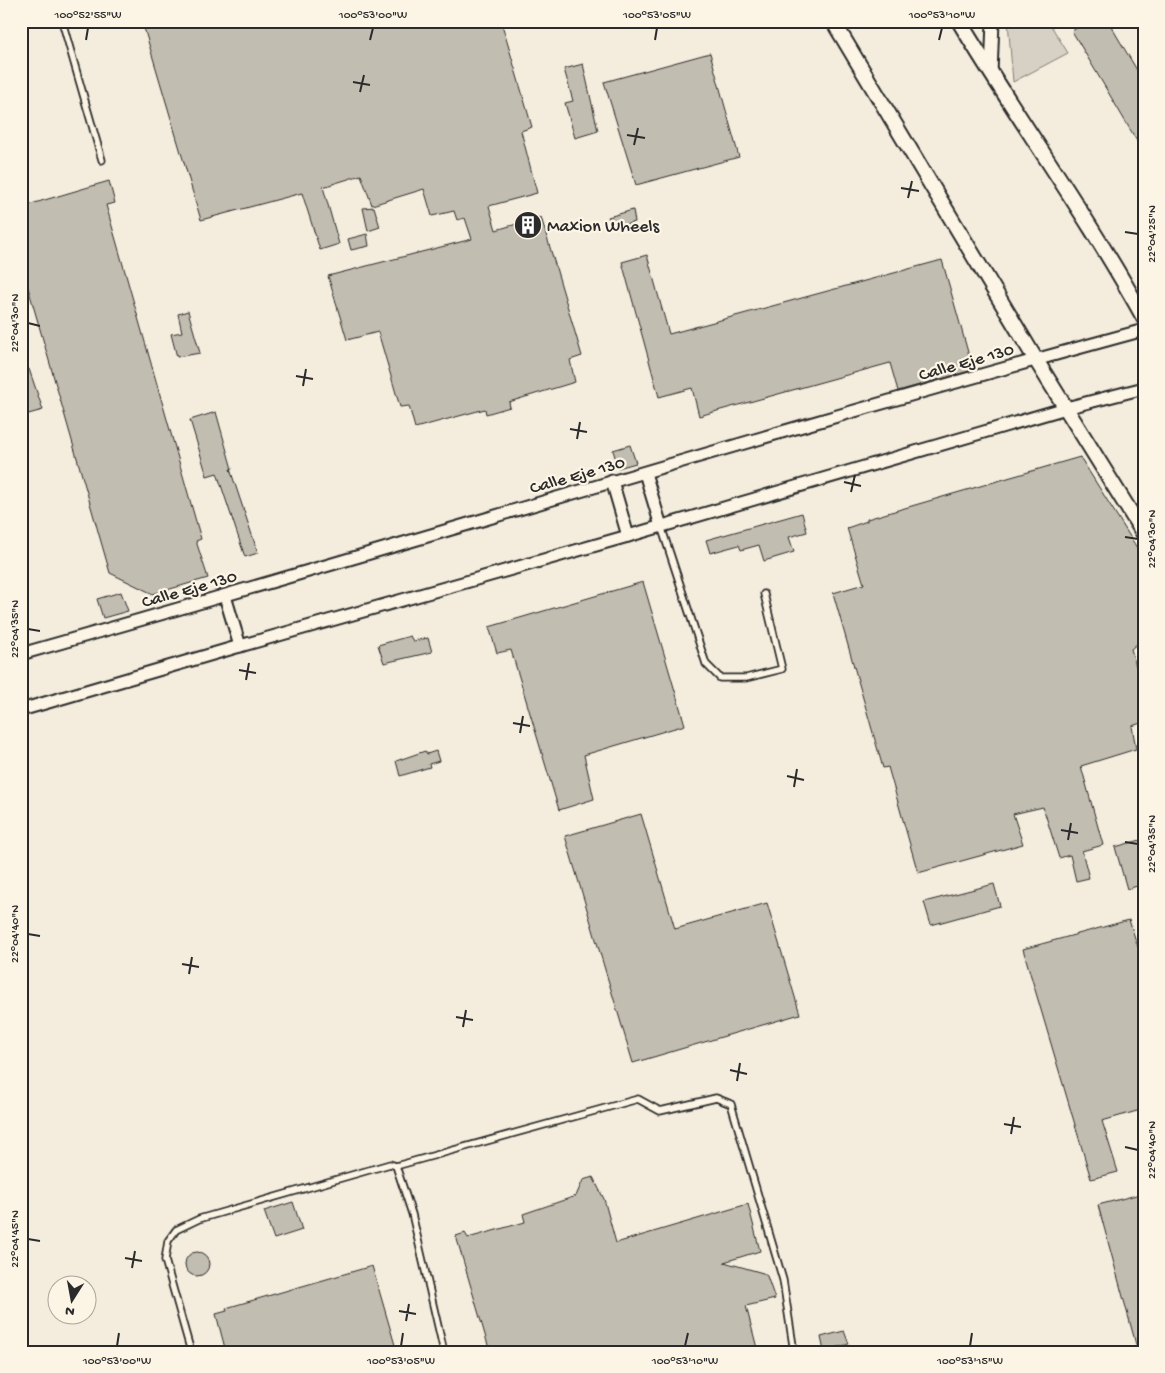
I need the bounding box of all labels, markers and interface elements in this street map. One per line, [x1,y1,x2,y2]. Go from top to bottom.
text: 100°52'55"W [54,9,121,23]
text: 100°53'00"W [338,9,407,23]
text: 100°53'05"W [622,9,691,23]
text: 100°53'10"W [908,9,975,23]
text: 22°04'25"N [1146,205,1160,263]
building icon: Maxion Wheels [513,210,543,240]
place label: Maxion Wheels [547,217,661,238]
text: 22°04'30"N [9,294,23,352]
street label: Calle Eje 130 [917,340,1017,387]
street label: Calle Eje 130 [528,453,628,500]
text: 22°04'30"N [1146,510,1160,568]
street label: Calle Eje 130 [140,567,240,614]
text: 22°04'35"N [9,600,23,658]
text: 22°04'35"N [1146,815,1160,873]
text: 22°04'40"N [9,905,23,963]
text: 22°04'40"N [1146,1121,1160,1179]
text: 22°04'45"N [9,1210,23,1268]
north arrow [48,1276,98,1326]
text: N [64,1301,76,1320]
text: 100°53'00"W [82,1355,151,1369]
text: 100°53'05"W [366,1355,435,1369]
text: 100°53'10"W [651,1355,718,1369]
text: 100°53'15"W [936,1355,1003,1369]

